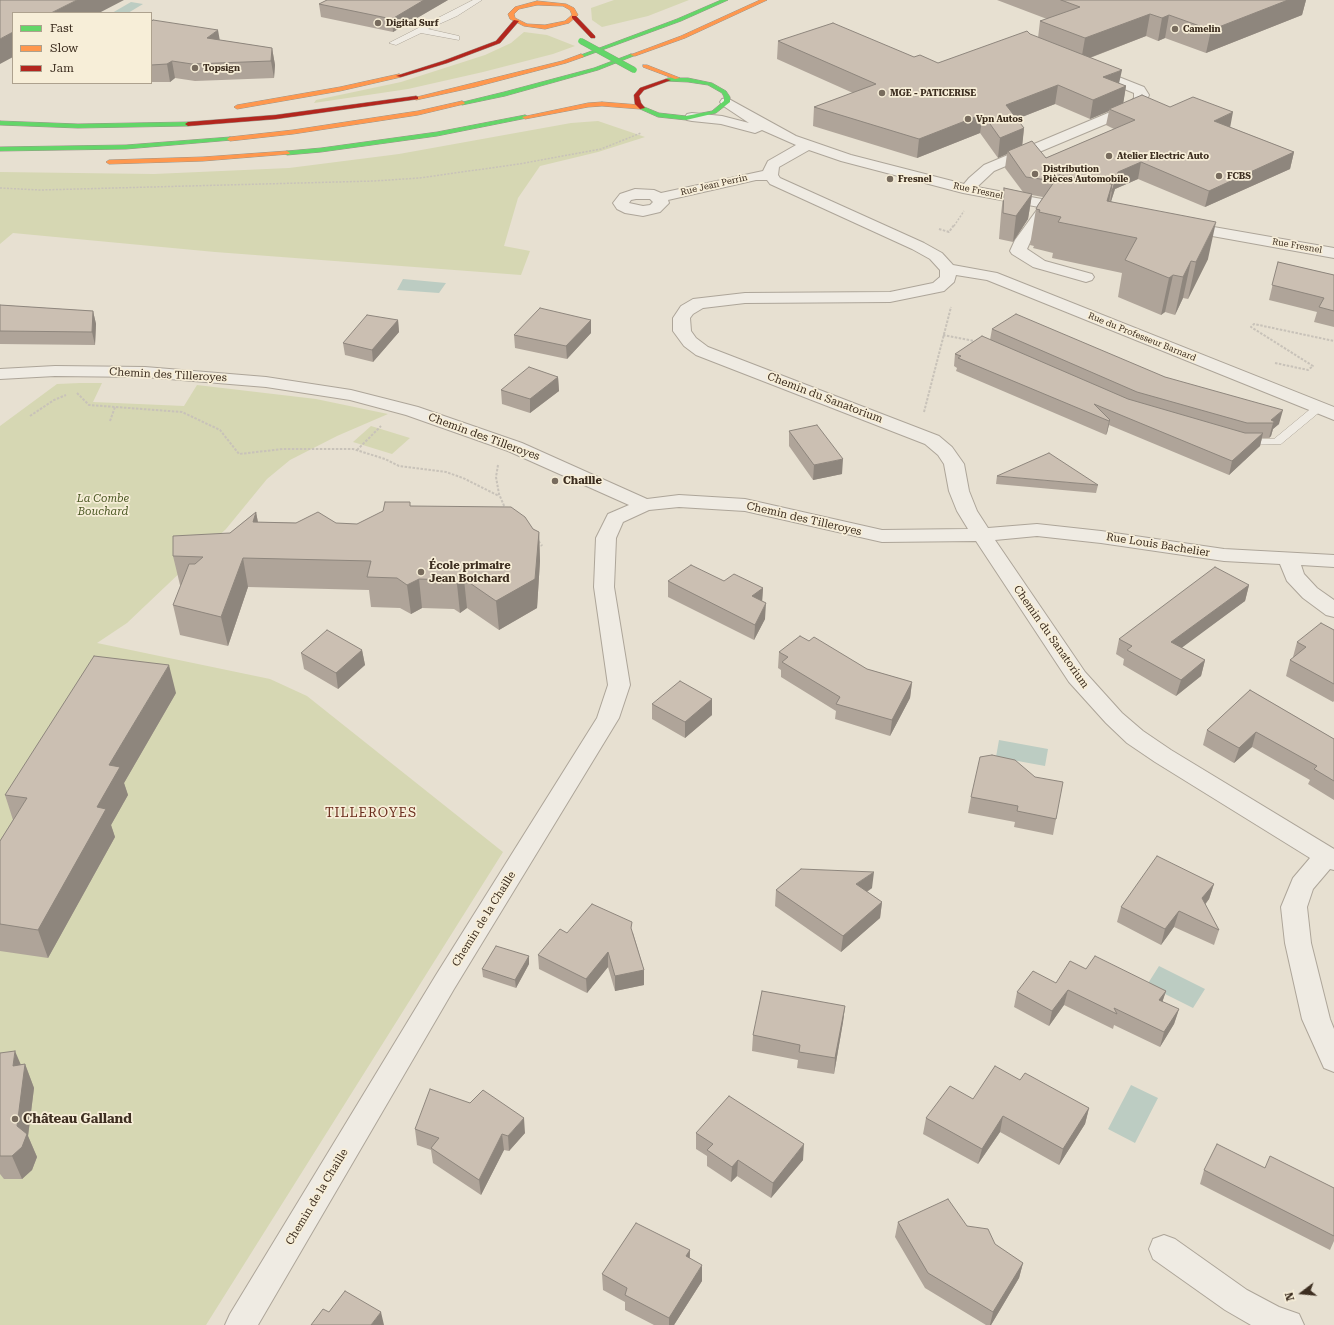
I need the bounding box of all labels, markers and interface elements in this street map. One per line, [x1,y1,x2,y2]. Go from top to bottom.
legend [12,12,152,84]
marker: Digital Surf [373,18,383,28]
place label: Digital Surf [386,18,439,28]
text: Fast [50,21,73,35]
marker: Camelin [1170,24,1180,34]
place label: Camelin [1183,24,1221,34]
text: Slow [50,41,78,55]
text: Jam [50,61,74,75]
marker: Topsign [190,63,200,73]
place label: Topsign [203,63,240,73]
marker: MGE - PATICERISE [877,88,887,98]
place label: MGE - PATICERISE [890,88,976,98]
marker: Vpn Autos [963,114,973,124]
place label: Vpn Autos [976,114,1023,124]
marker: Atelier Electric Auto [1104,151,1114,161]
place label: Atelier Electric Auto [1117,151,1209,161]
place label: Distribution Pièces Automobile [1043,164,1128,185]
marker: Distribution Pièces Automobile [1030,169,1040,179]
marker: FCBS [1214,171,1224,181]
place label: FCBS [1227,171,1251,181]
street label: Rue Jean Perrin [680,172,748,198]
marker: Fresnel [885,174,895,184]
place label: Fresnel [898,174,932,184]
street label: Rue Fresnel [952,180,1004,202]
street label: Rue Fresnel [1271,236,1323,256]
street label: Rue du Professeur Barnard [1086,310,1198,364]
street label: Chemin des Tilleroyes [109,365,227,385]
street label: Chemin du Sanatorium [765,370,885,426]
street label: Chemin des Tilleroyes [426,411,542,463]
place label: Chaille [563,474,602,488]
marker: Chaille [550,476,560,486]
park label: La Combe Bouchard [77,492,129,518]
street label: Chemin des Tilleroyes [745,499,863,539]
street label: Rue Louis Bachelier [1105,530,1211,560]
place label: École primaire Jean Boichard [429,559,511,585]
marker: École primaire Jean Boichard [416,567,426,577]
street label: Chemin du Sanatorium [1010,583,1092,691]
district label: TILLEROYES [325,805,417,821]
street label: Chemin de la Chaille [449,869,519,969]
place label: Château Galland [23,1111,132,1127]
marker: Château Galland [10,1114,20,1124]
street label: Chemin de la Chaille [283,1147,351,1247]
north arrow [1282,1273,1322,1313]
text: N [1283,1291,1297,1302]

